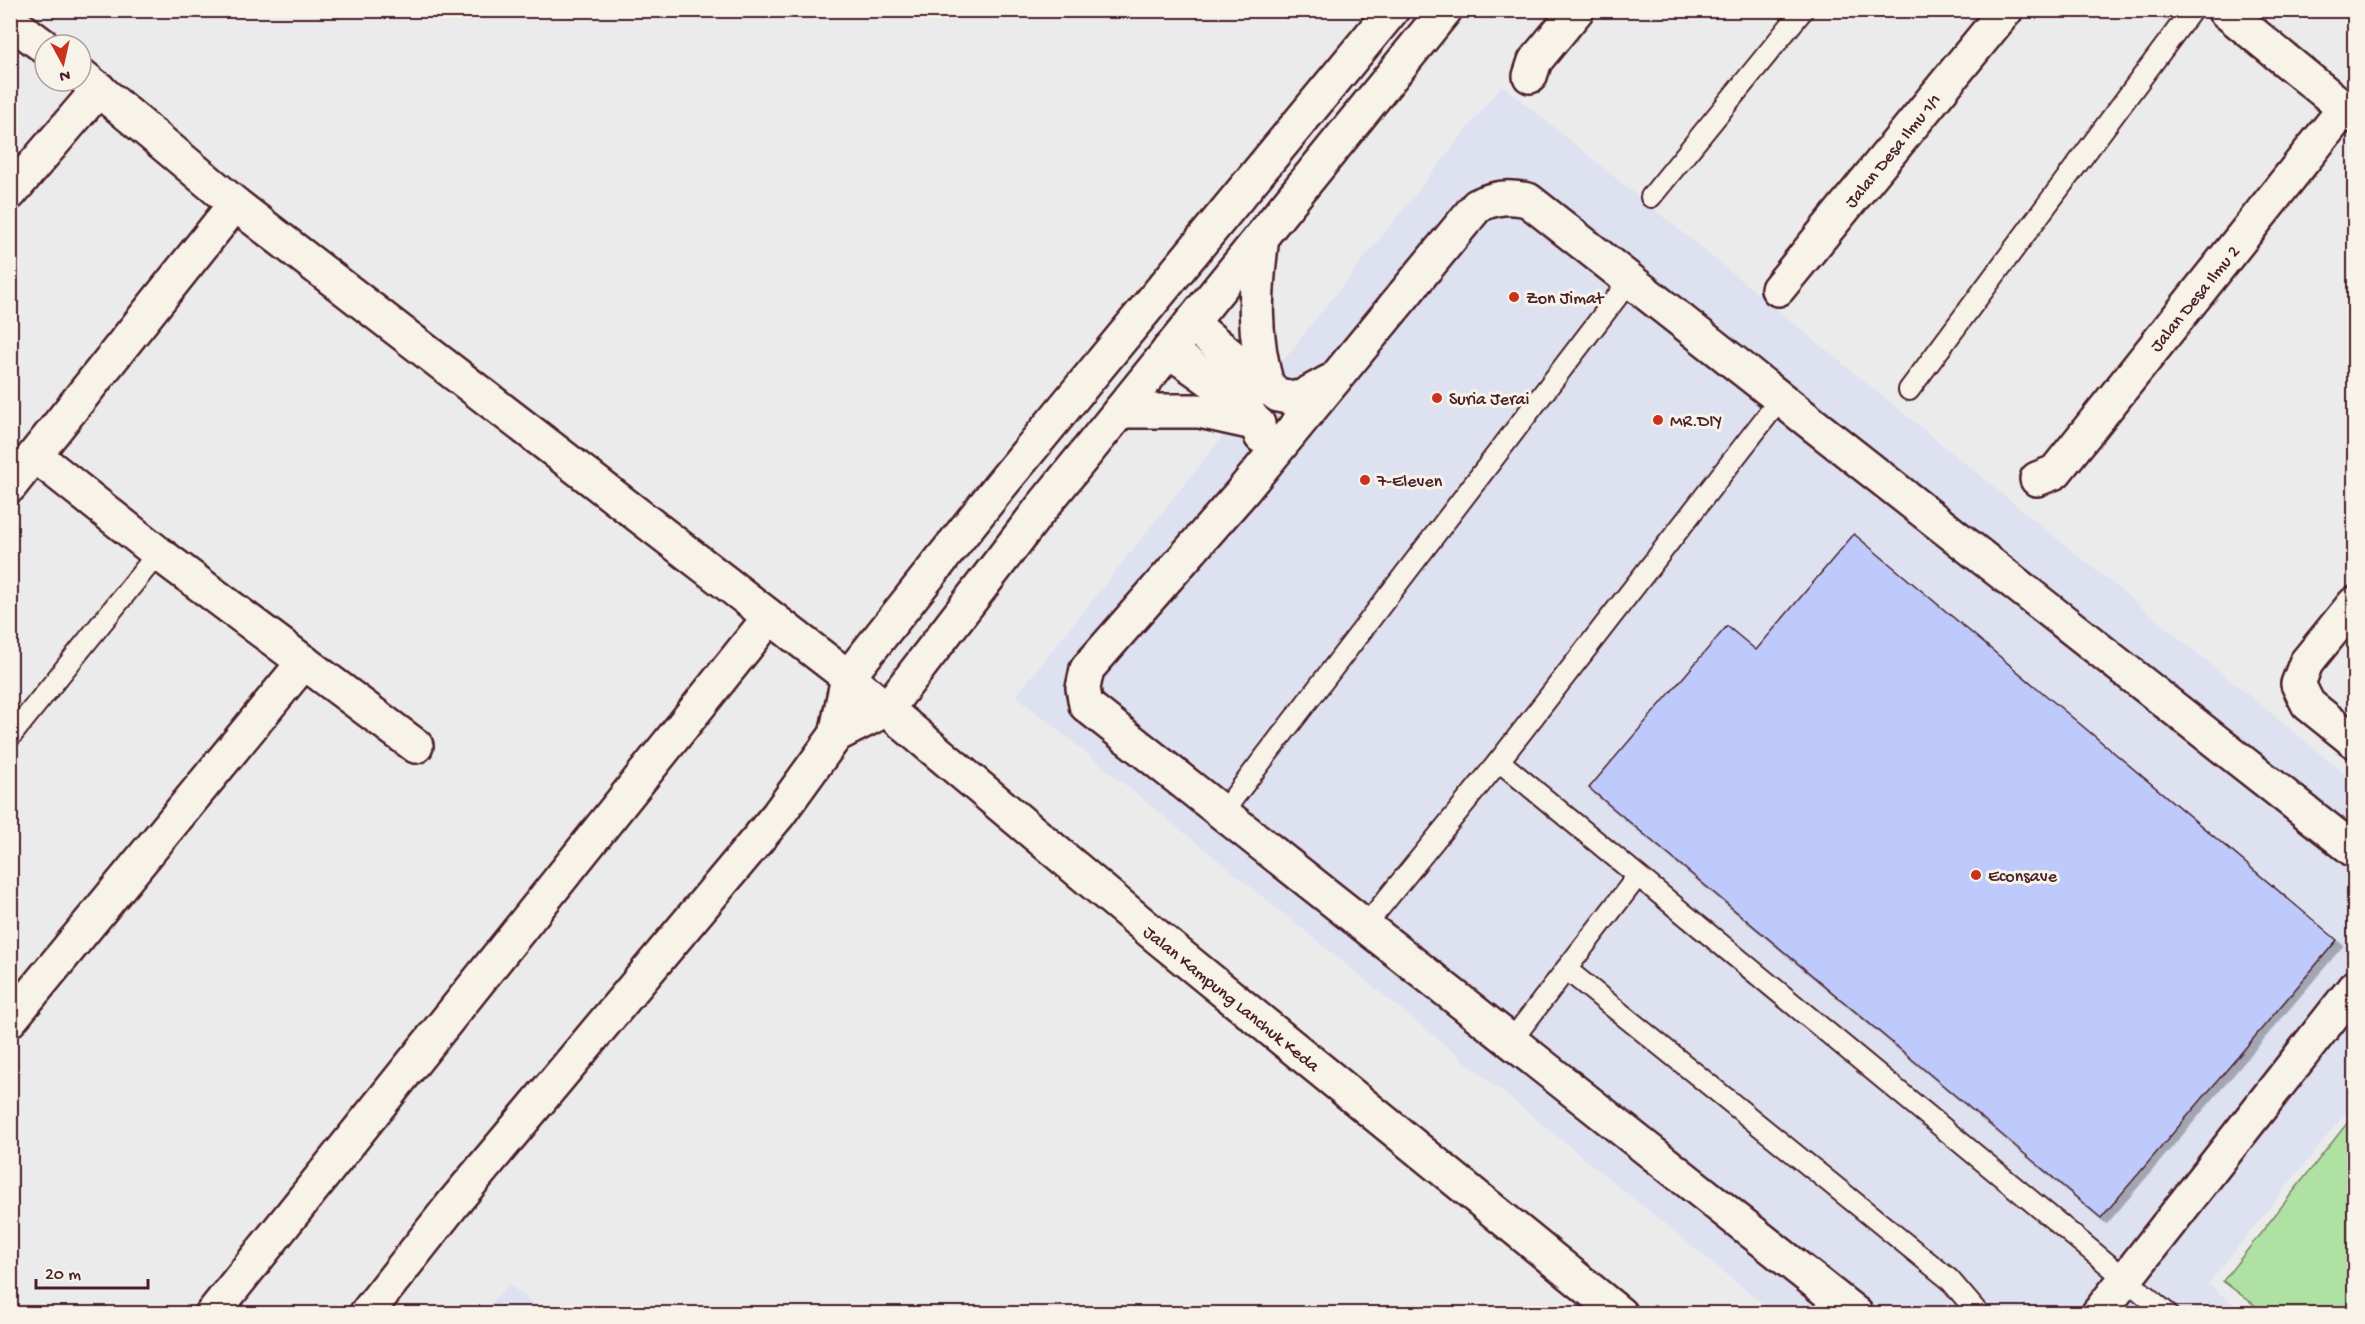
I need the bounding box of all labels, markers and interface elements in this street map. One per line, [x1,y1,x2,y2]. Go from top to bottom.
north arrow [33,33,93,93]
text: N [58,64,71,85]
street label: Jalan Desa Ilmu 1/1 [1841,90,1946,213]
street label: Jalan Desa Ilmu 2 [2147,242,2245,357]
place label: Zon Jimat [1526,289,1605,310]
marker: Zon Jimat [1507,290,1521,304]
place label: Suria Jerai [1449,390,1530,411]
marker: Suria Jerai [1430,391,1444,405]
place label: MR.DIY [1670,412,1722,433]
marker: MR.DIY [1651,413,1665,427]
place label: 7-Eleven [1376,472,1443,493]
marker: 7-Eleven [1358,473,1372,487]
place label: Econsave [1988,867,2058,888]
marker: Econsave [1969,868,1983,882]
street label: Jalan Kampung Lanchuk Keda [1138,922,1324,1078]
scale bar [36,1252,148,1290]
text: 20 m [45,1265,81,1286]

